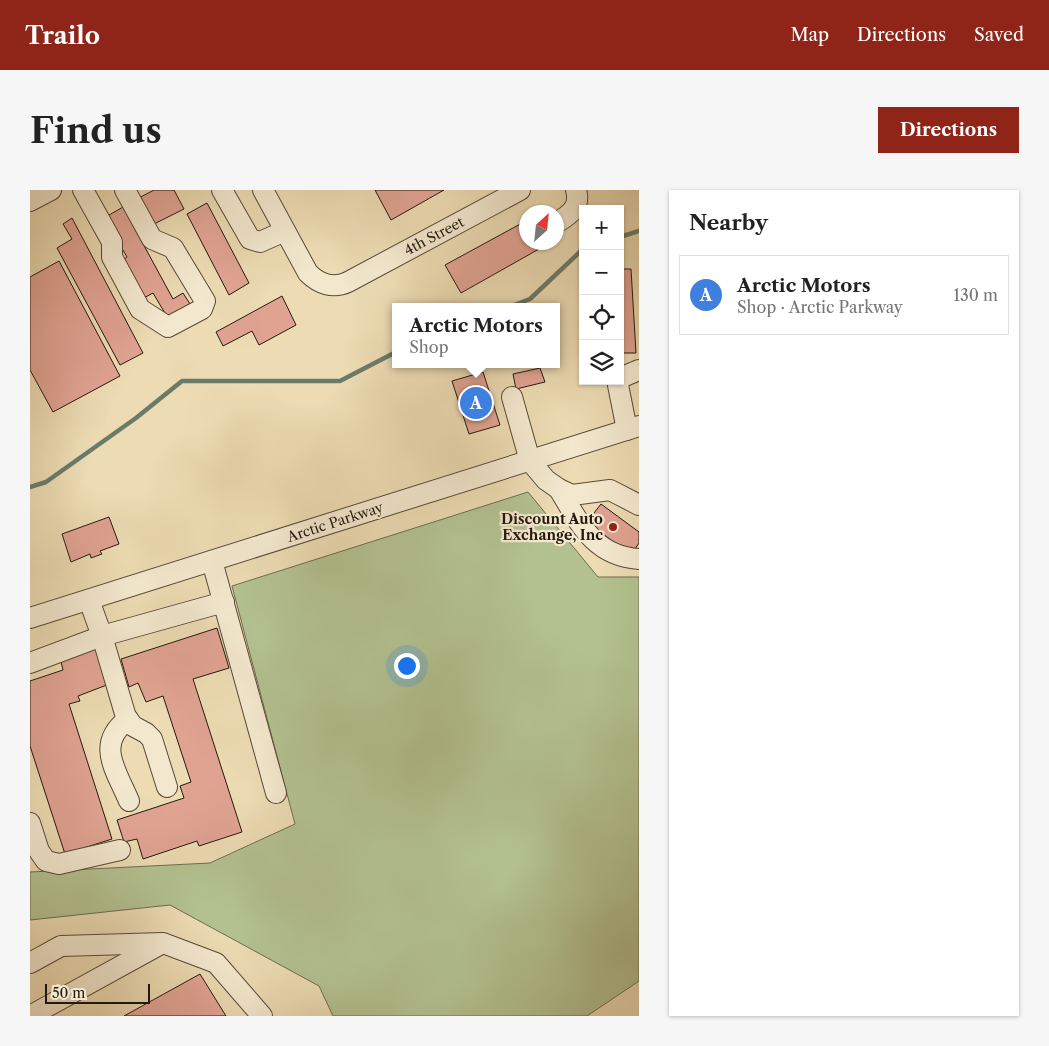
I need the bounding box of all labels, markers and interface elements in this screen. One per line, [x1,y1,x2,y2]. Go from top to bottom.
text: Trailo [25,21,100,50]
text: Map [790,24,829,46]
text: Directions [857,24,946,46]
text: Saved [974,24,1024,46]
button: Directions [878,107,1019,153]
text: Find us [30,109,162,152]
north arrow [519,205,564,250]
map controls [579,205,624,385]
button: + [579,205,624,250]
text: Nearby [689,210,768,235]
street label: 4th Street [401,213,467,259]
button: − [579,250,624,295]
text: Arctic Motors [737,274,871,297]
text: A [700,285,712,305]
text: 130 m [953,285,998,305]
button: locate [579,295,624,340]
text: Shop · Arctic Parkway [737,297,903,317]
popup [392,303,560,368]
text: Arctic Motors [409,314,543,337]
text: Shop [409,337,449,357]
button: layers [579,340,624,385]
pin: A [460,384,492,422]
street label: Arctic Parkway [284,498,385,546]
place label: Discount Auto Exchange, Inc [501,510,603,544]
marker: Discount Auto Exchange, Inc [607,521,619,533]
your location [394,653,420,679]
scale bar [45,981,150,1004]
text: 50 m [52,984,85,1002]

